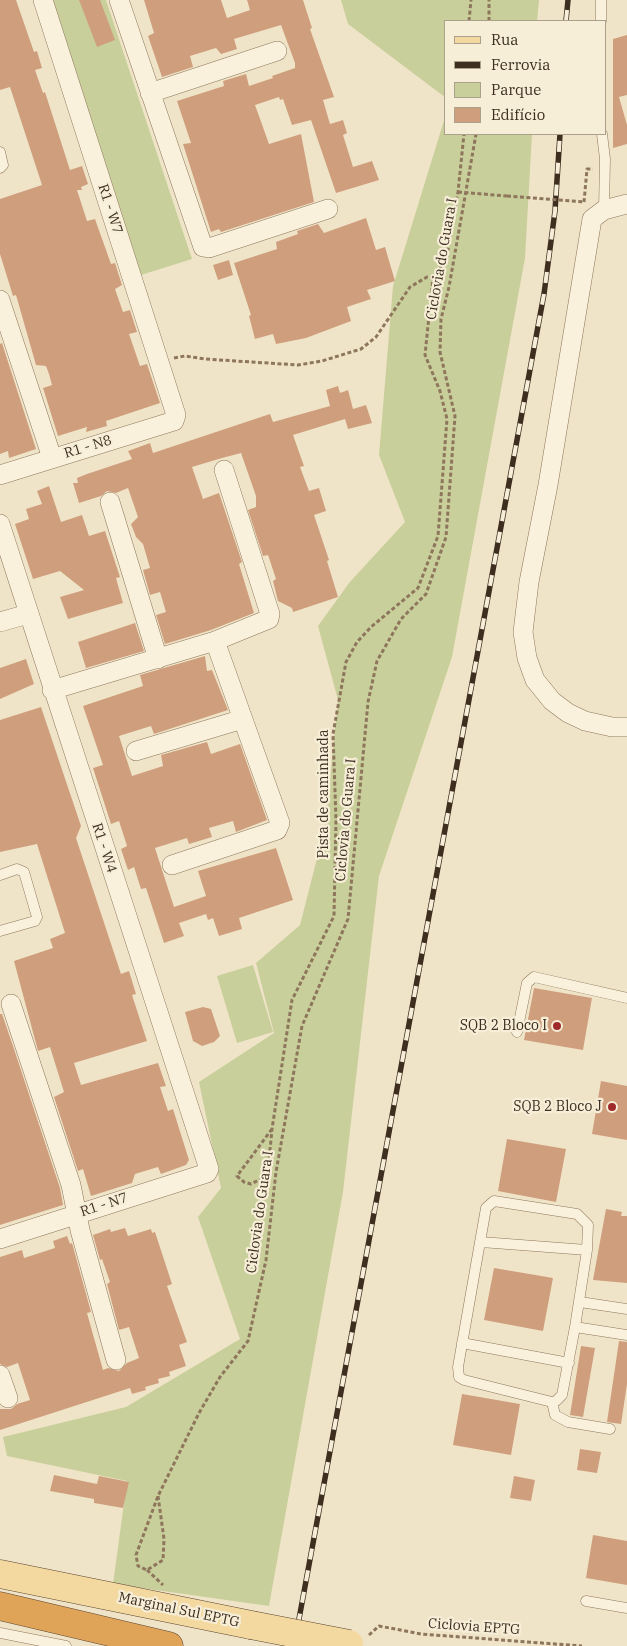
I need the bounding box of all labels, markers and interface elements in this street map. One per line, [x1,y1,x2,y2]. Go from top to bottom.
legend [444,20,607,135]
text: Rua [491,30,518,49]
text: Ferrovia [491,55,550,74]
text: Parque [491,80,541,99]
text: Edifício [491,105,545,124]
street label: R1 - W7 [94,182,126,236]
street label: Ciclovia do Guara I [423,197,461,321]
street label: R1 - N8 [62,432,114,462]
street label: Pista de caminhada [316,729,332,859]
street label: Ciclovia do Guara I [332,758,360,882]
street label: R1 - W4 [88,821,120,875]
place label: SQB 2 Bloco I [460,1018,547,1034]
marker: SQB 2 Bloco I [551,1020,563,1032]
place label: SQB 2 Bloco J [513,1099,602,1115]
marker: SQB 2 Bloco J [606,1101,618,1113]
street label: Ciclovia do Guara I [243,1150,277,1274]
street label: R1 - N7 [78,1189,130,1221]
street label: Marginal Sul EPTG [117,1589,241,1631]
street label: Ciclovia EPTG [427,1615,521,1639]

